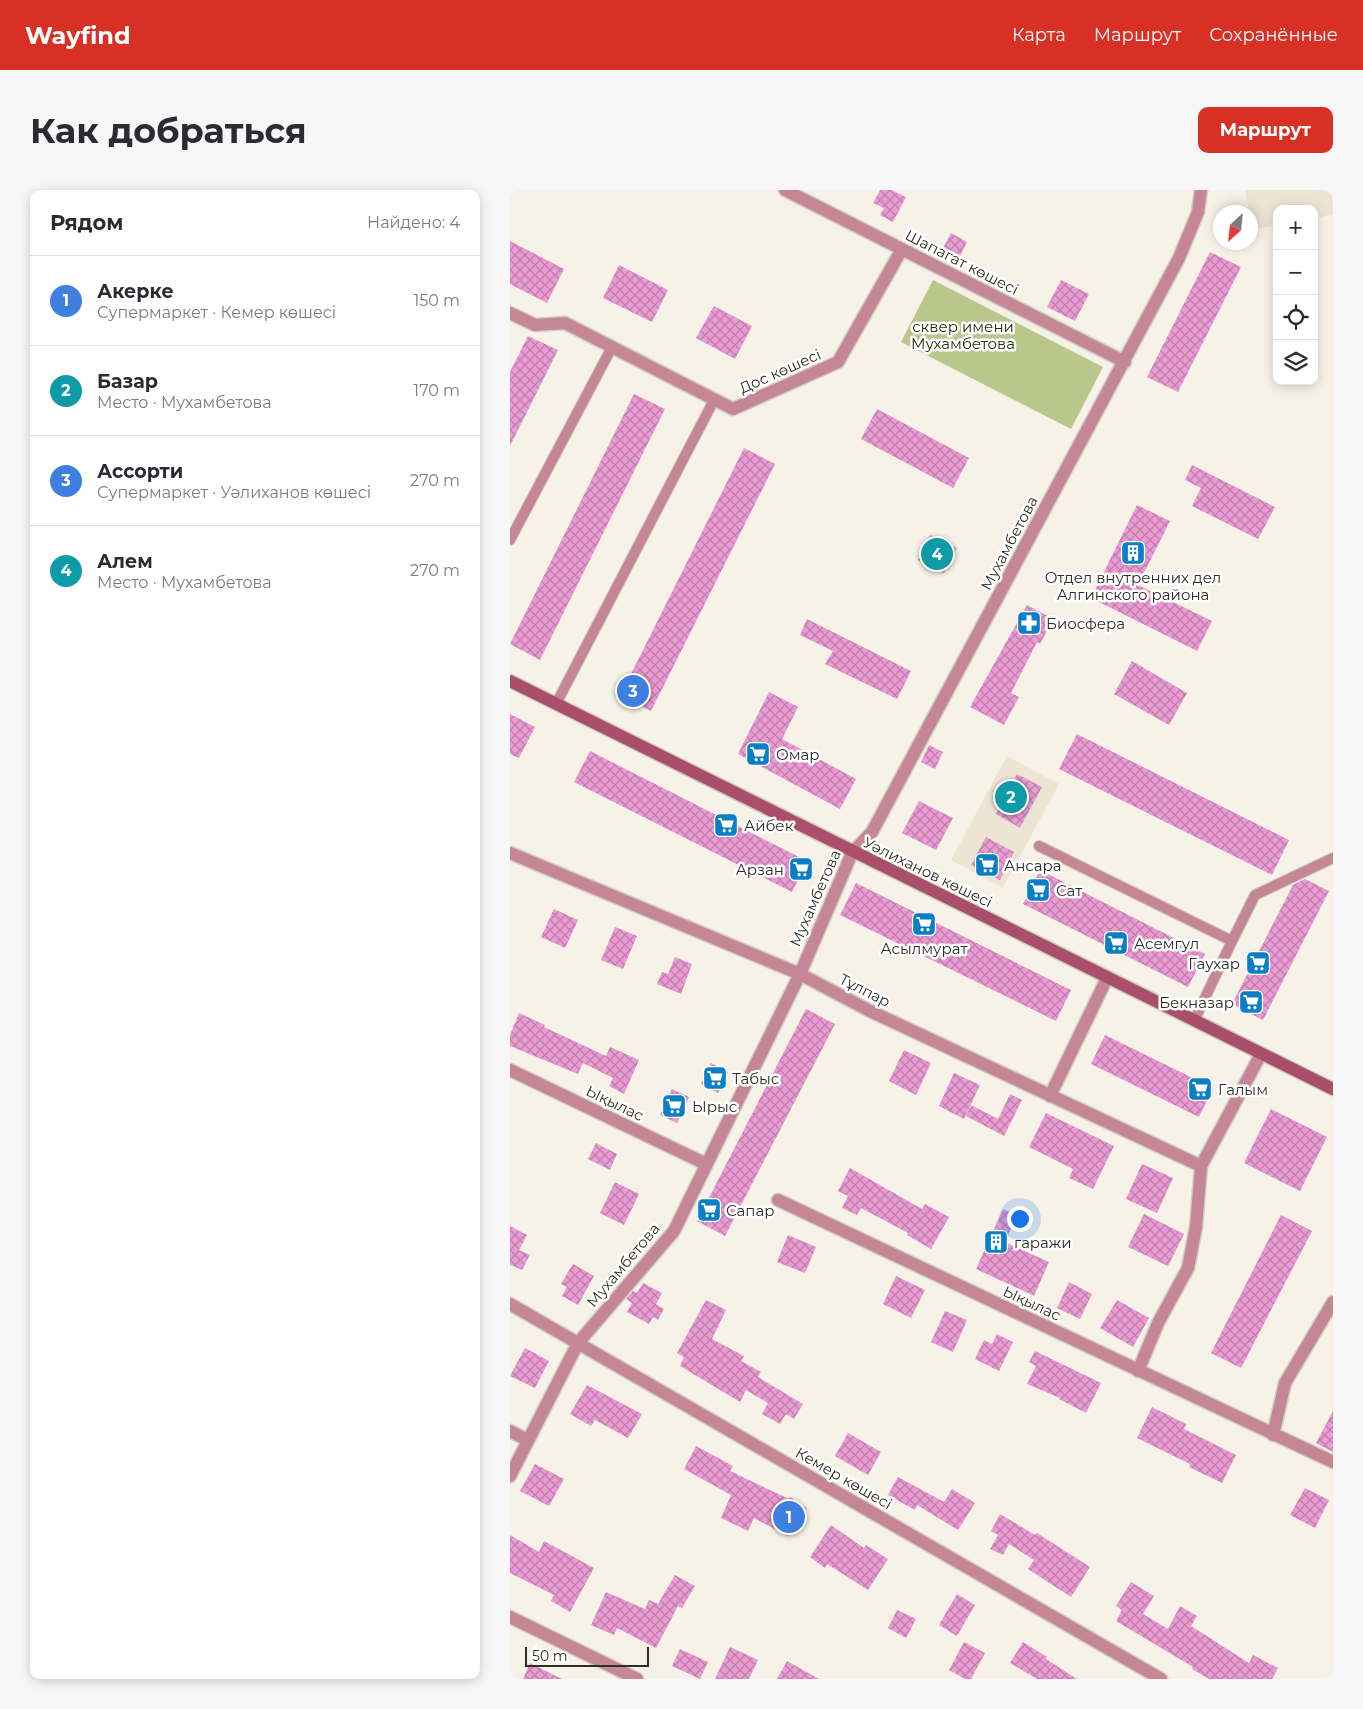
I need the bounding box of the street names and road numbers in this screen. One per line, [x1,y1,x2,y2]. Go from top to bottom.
street label: Шапагат көшесі [902,225,1022,299]
street label: Дос көшесі [736,345,824,397]
street label: Мухамбетова [976,493,1042,593]
street label: Уәлиханов көшесі [860,833,996,911]
street label: Мухамбетова [785,847,845,949]
street label: Тұлпар [836,969,894,1011]
street label: Ықылас [583,1081,647,1125]
street label: Мухамбетова [582,1219,664,1311]
street label: Ықылас [1000,1281,1064,1325]
street label: Кемер көшесі [792,1443,896,1513]

